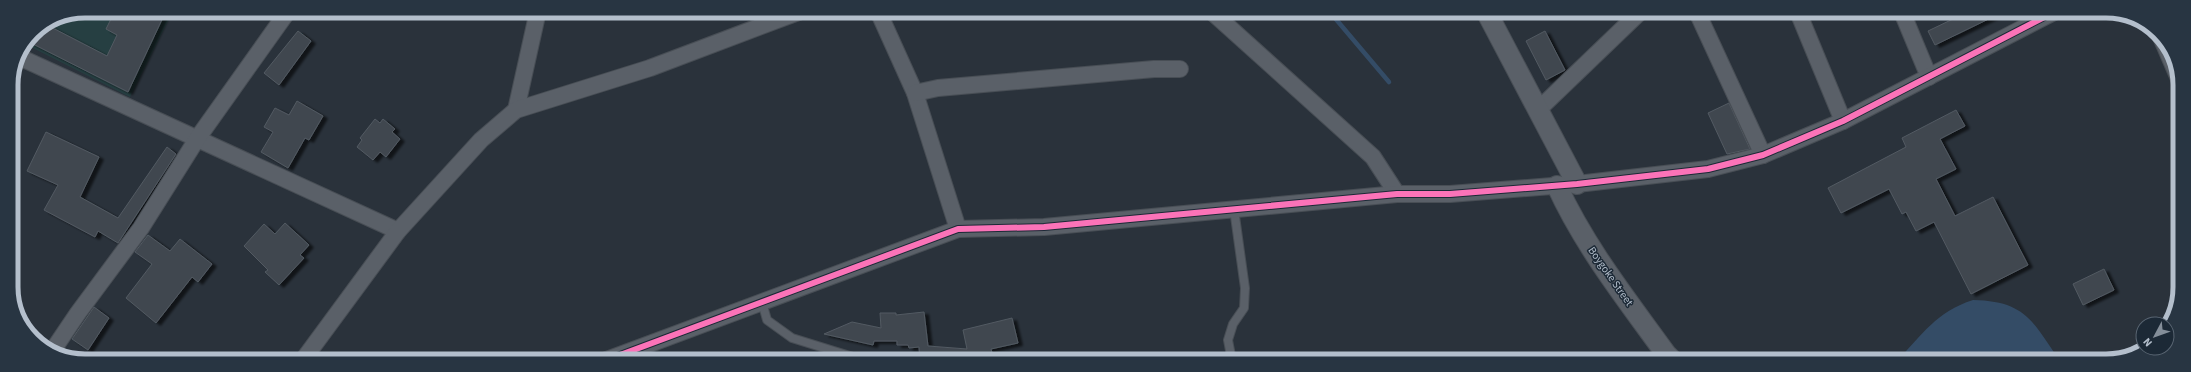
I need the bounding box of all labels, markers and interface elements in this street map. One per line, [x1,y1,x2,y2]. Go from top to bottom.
street label: Boygoke Street [1585,244,1637,309]
north arrow [2135,316,2175,356]
text: N [2140,335,2156,350]

